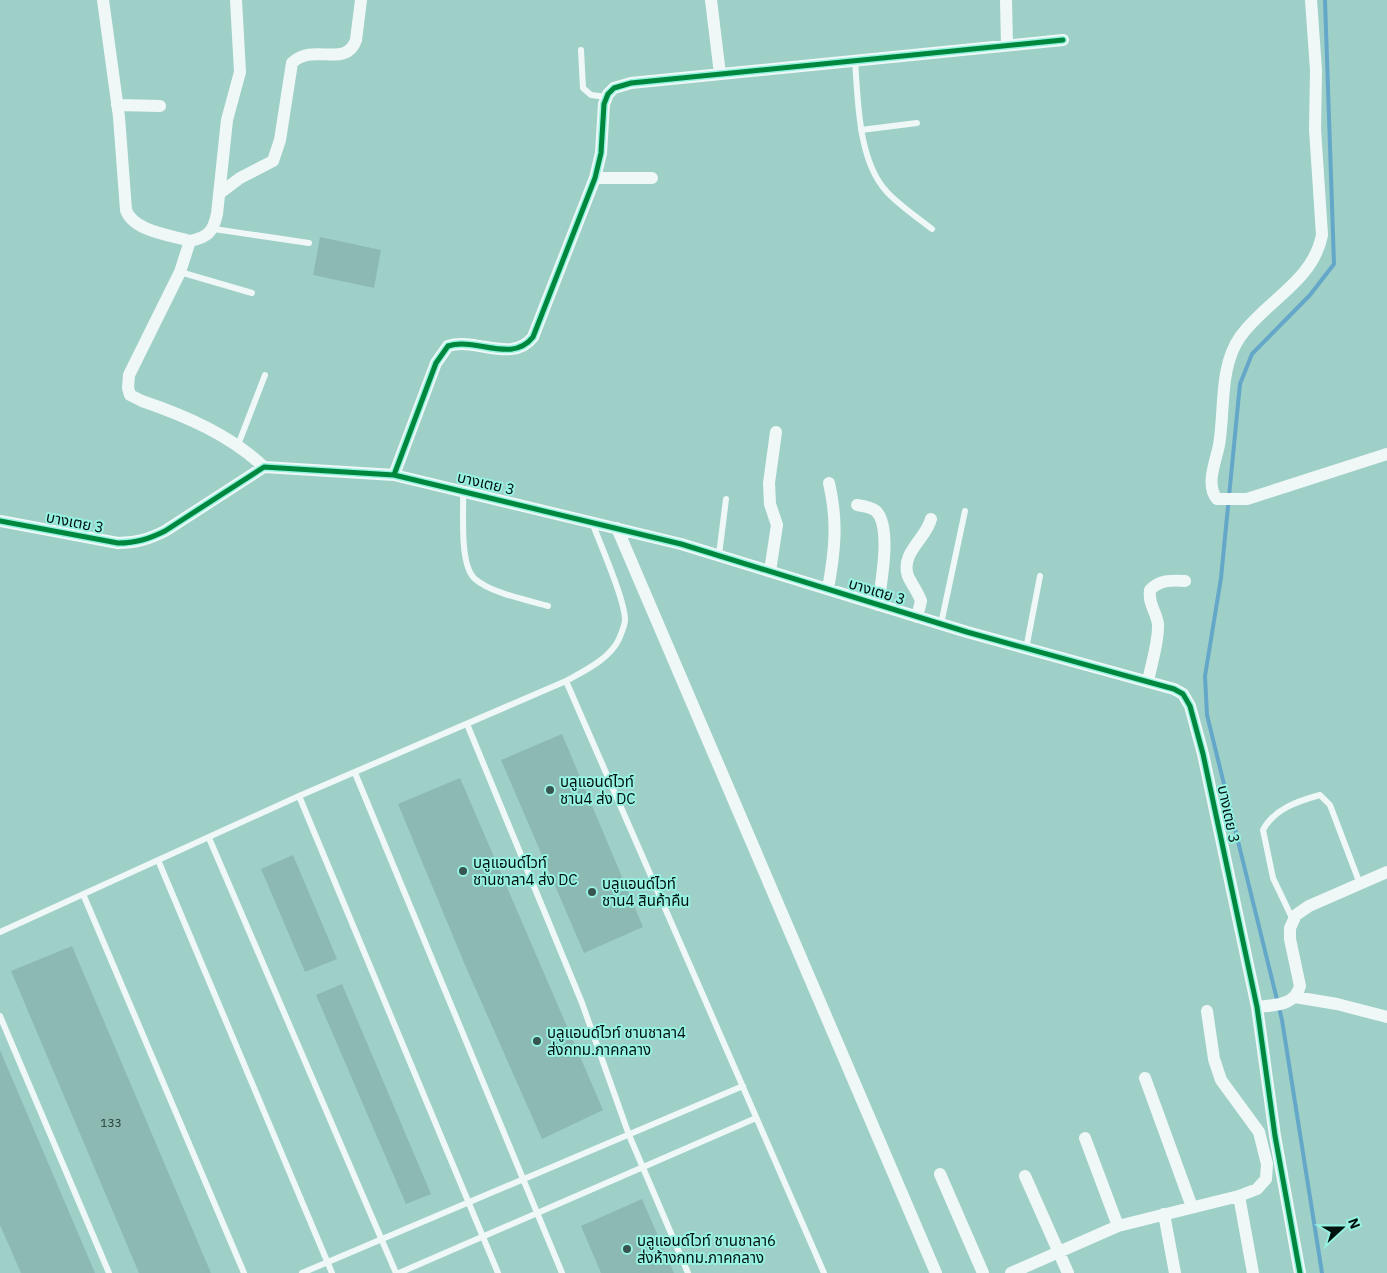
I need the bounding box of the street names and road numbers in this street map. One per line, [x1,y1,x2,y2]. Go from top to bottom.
street label: บางเตย 3 [455,467,517,499]
street label: บางเตย 3 [44,507,106,537]
street label: บางเตย 3 [846,573,908,609]
street label: บางเตย 3 [1214,783,1244,845]

